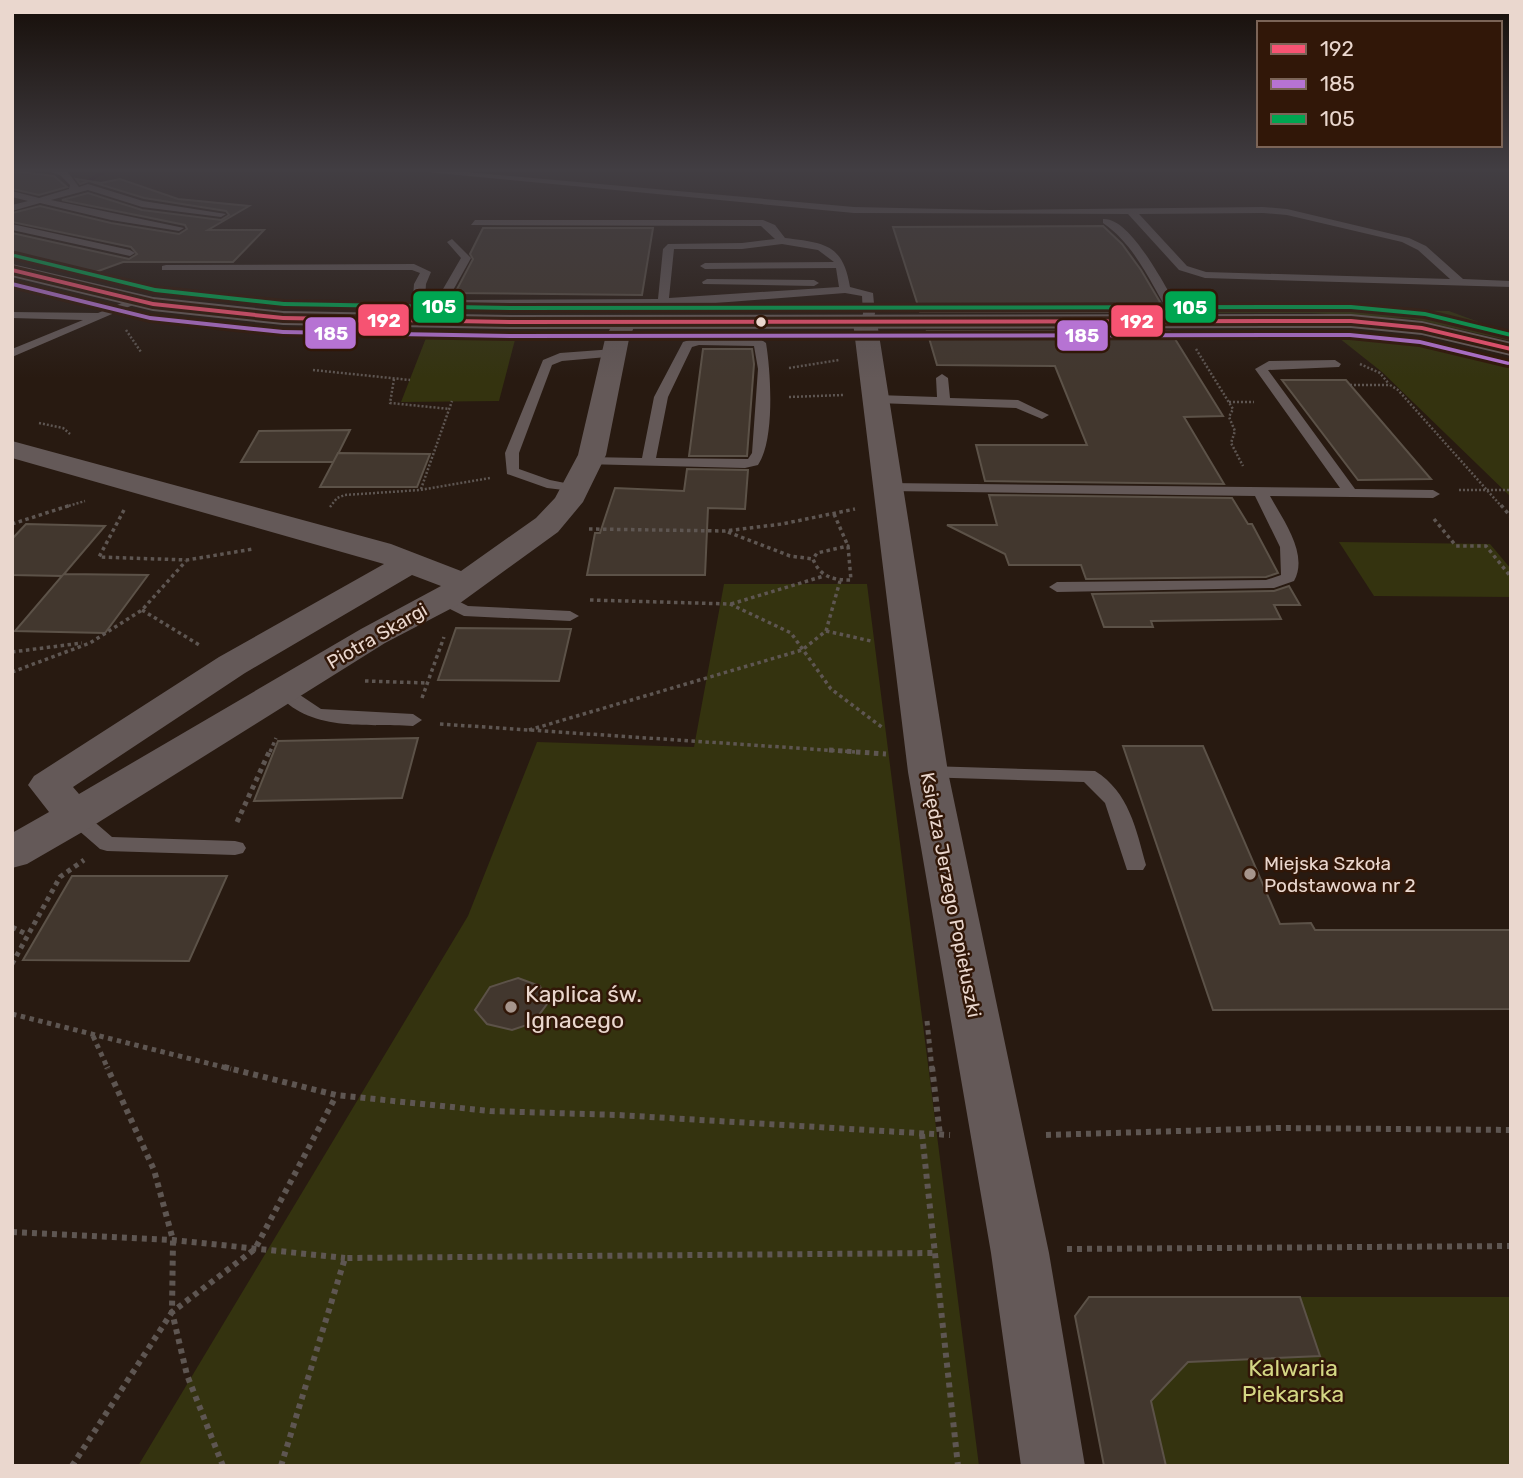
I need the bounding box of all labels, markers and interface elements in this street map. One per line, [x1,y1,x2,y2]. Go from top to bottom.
legend [1257,21,1502,147]
text: 192 [1320,36,1354,61]
text: 185 [1320,71,1355,96]
text: 105 [1320,106,1355,131]
line badge: 105 [412,290,465,324]
line badge: 105 [1164,290,1217,324]
text: 105 [422,295,456,318]
text: 105 [1173,296,1207,319]
line badge: 192 [357,303,410,337]
line badge: 192 [1110,304,1164,338]
text: 192 [367,309,401,332]
text: 192 [1120,310,1154,333]
unlabelled marker [754,315,768,329]
line badge: 185 [304,316,357,350]
line badge: 185 [1056,319,1109,352]
text: 185 [314,322,348,345]
text: 185 [1065,324,1099,347]
street label: Piotra Skargi [323,598,431,674]
street label: Księdza Jerzego Popiełuszki [916,770,986,1020]
place label: Miejska Szkoła Podstawowa nr 2 [1264,852,1416,897]
marker: Miejska Szkoła Podstawowa nr 2 [1242,866,1258,882]
place label: Kaplica św. Ignacego [525,980,642,1034]
marker: Kaplica św. Ignacego [503,999,519,1015]
park label: Kalwaria Piekarska [1242,1354,1344,1408]

